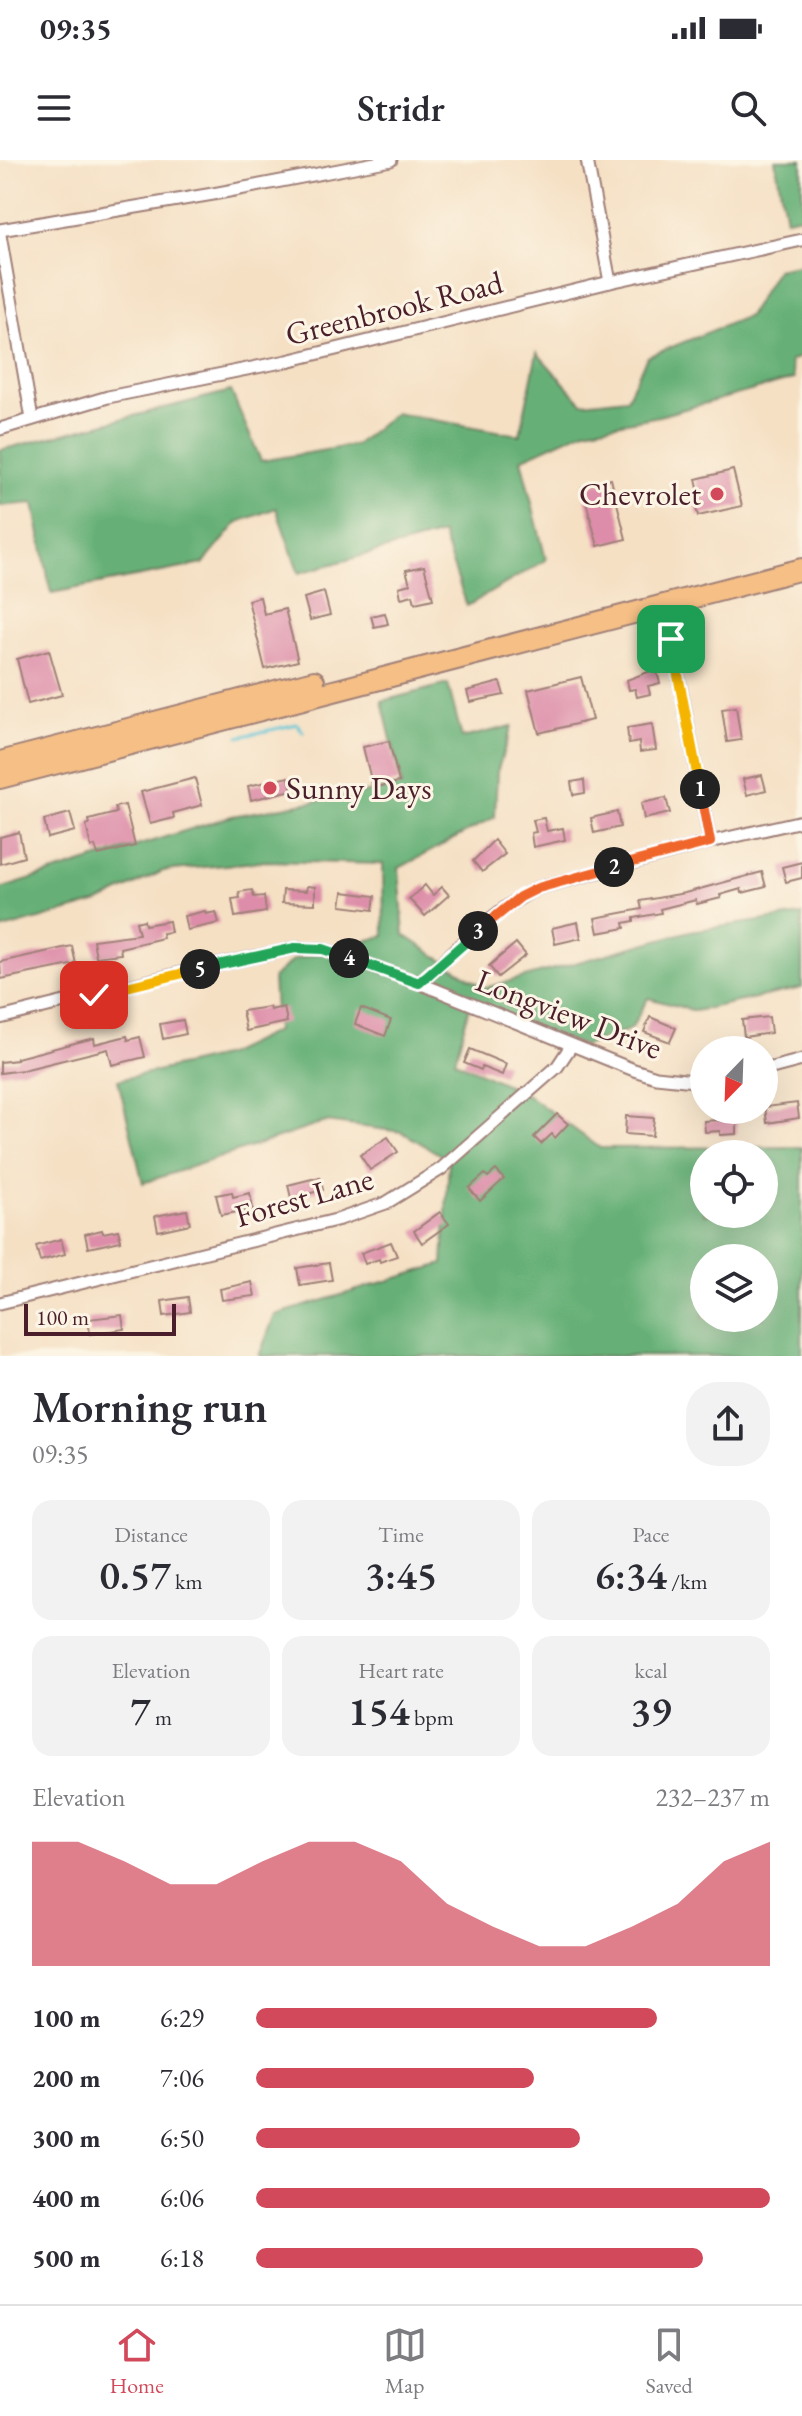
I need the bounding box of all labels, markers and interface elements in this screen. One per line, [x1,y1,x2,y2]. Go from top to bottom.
text: 09:35 [40,9,112,48]
text: Stridr [357,85,445,132]
icon: menu [32,86,76,130]
icon: search [726,86,770,130]
street label: Greenbrook Road [281,261,508,355]
place label: Chevrolet [579,473,701,515]
marker: Chevrolet [708,485,726,503]
pin [637,605,705,673]
icon: arrive [649,617,693,661]
place label: Sunny Days [286,767,432,809]
pin: 1 [680,769,720,809]
text: 1 [694,774,706,803]
marker: Sunny Days [261,779,279,797]
pin: 2 [594,847,634,887]
text: 2 [608,852,620,881]
pin: 3 [458,911,498,951]
text: 3 [472,916,484,945]
pin: 4 [329,938,369,978]
text: 4 [343,943,355,972]
pin: 5 [180,949,220,989]
text: 5 [194,954,206,983]
street label: Longview Drive [470,959,668,1069]
pin [60,961,128,1029]
icon: check [72,973,116,1017]
north arrow [690,1036,778,1124]
map controls [690,1036,778,1332]
button: locate [690,1140,778,1228]
street label: Forest Lane [230,1157,378,1237]
button: layers [690,1244,778,1332]
scale bar [24,1300,176,1336]
text: 100 m [36,1303,89,1332]
text: Morning run [32,1378,268,1435]
button: share [686,1382,770,1466]
text: 09:35 [32,1437,88,1471]
text: Distance [114,1520,188,1549]
text: Time [378,1520,424,1549]
text: Pace [633,1520,669,1549]
text: 0.57 [99,1549,171,1601]
text: 3:45 [365,1549,437,1601]
text: 6:34 [594,1549,667,1601]
text: km [171,1567,203,1596]
text: /km [667,1567,708,1596]
text: Elevation [111,1656,191,1685]
text: Heart rate [358,1656,444,1685]
text: kcal [634,1656,668,1685]
text: 7 [130,1685,151,1737]
text: 154 [348,1685,410,1737]
text: 39 [630,1685,672,1737]
text: m [151,1703,172,1732]
text: bpm [410,1703,454,1732]
text: Elevation [32,1780,126,1814]
text: 232–237 m [655,1780,770,1814]
text: 100 m [32,2001,100,2035]
text: 6:29 [160,2001,204,2035]
text: 200 m [32,2061,100,2095]
text: 7:06 [160,2061,204,2095]
text: 300 m [32,2121,100,2155]
text: 6:50 [160,2121,204,2155]
text: 400 m [32,2181,100,2215]
text: 6:06 [160,2181,204,2215]
text: 500 m [32,2241,100,2275]
text: 6:18 [160,2241,204,2275]
tab: Home [109,2323,164,2400]
tab: Map [383,2323,427,2400]
tab: Saved [645,2323,693,2400]

